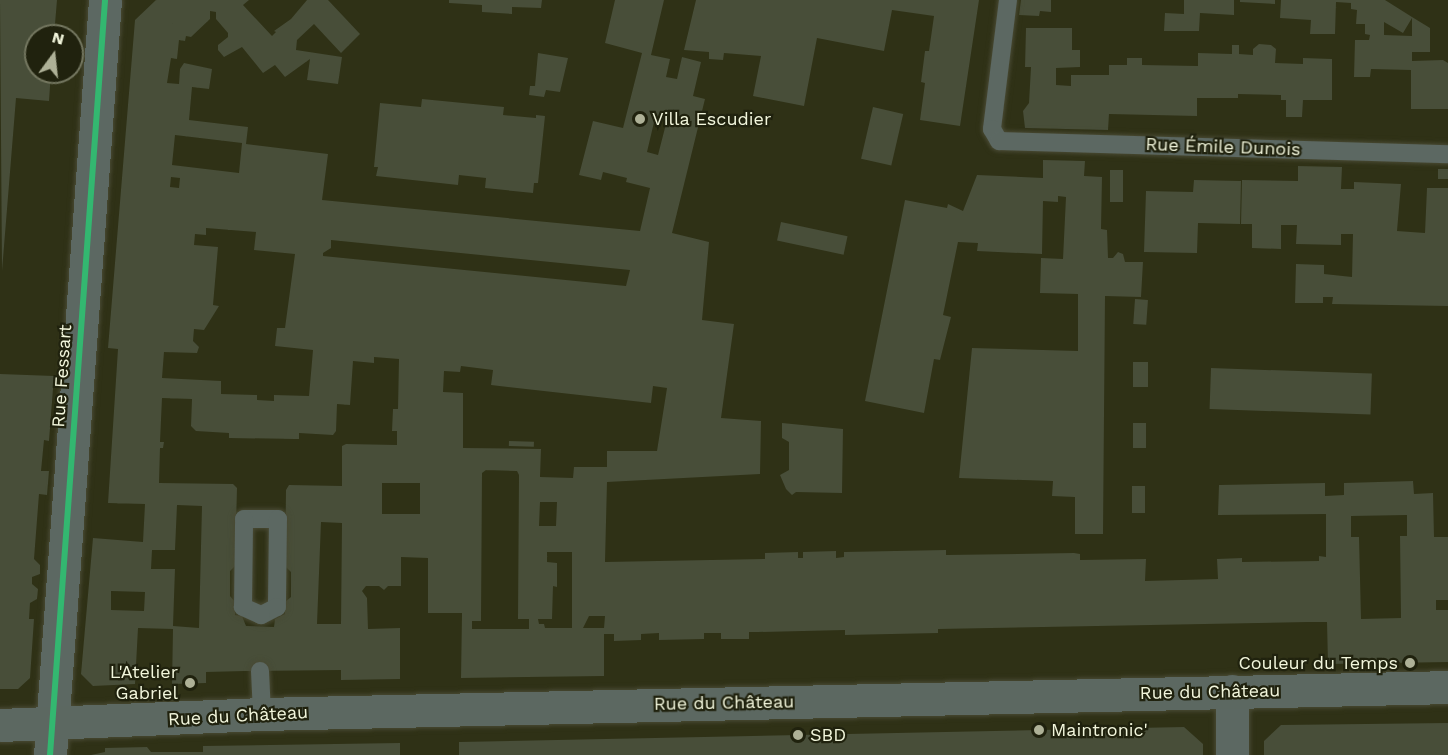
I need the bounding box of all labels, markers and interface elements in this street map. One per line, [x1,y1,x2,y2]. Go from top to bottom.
north arrow [24,24,84,84]
text: N [50,27,66,49]
place label: Villa Escudier [652,108,772,130]
marker: Villa Escudier [633,112,647,126]
street label: Rue Émile Dunois [1145,133,1301,161]
street label: Rue Fessart [48,324,76,428]
place label: Couleur du Temps [1238,652,1398,674]
marker: Couleur du Temps [1403,656,1417,670]
place label: L'Atelier Gabriel [110,662,178,704]
marker: L'Atelier Gabriel [183,676,197,690]
street label: Rue du Château [1140,680,1280,704]
street label: Rue du Château [654,691,794,715]
street label: Rue du Château [167,702,309,730]
place label: Maintronic' [1051,719,1148,741]
marker: Maintronic' [1032,723,1046,737]
place label: SBD [810,724,846,746]
marker: SBD [791,728,805,742]

